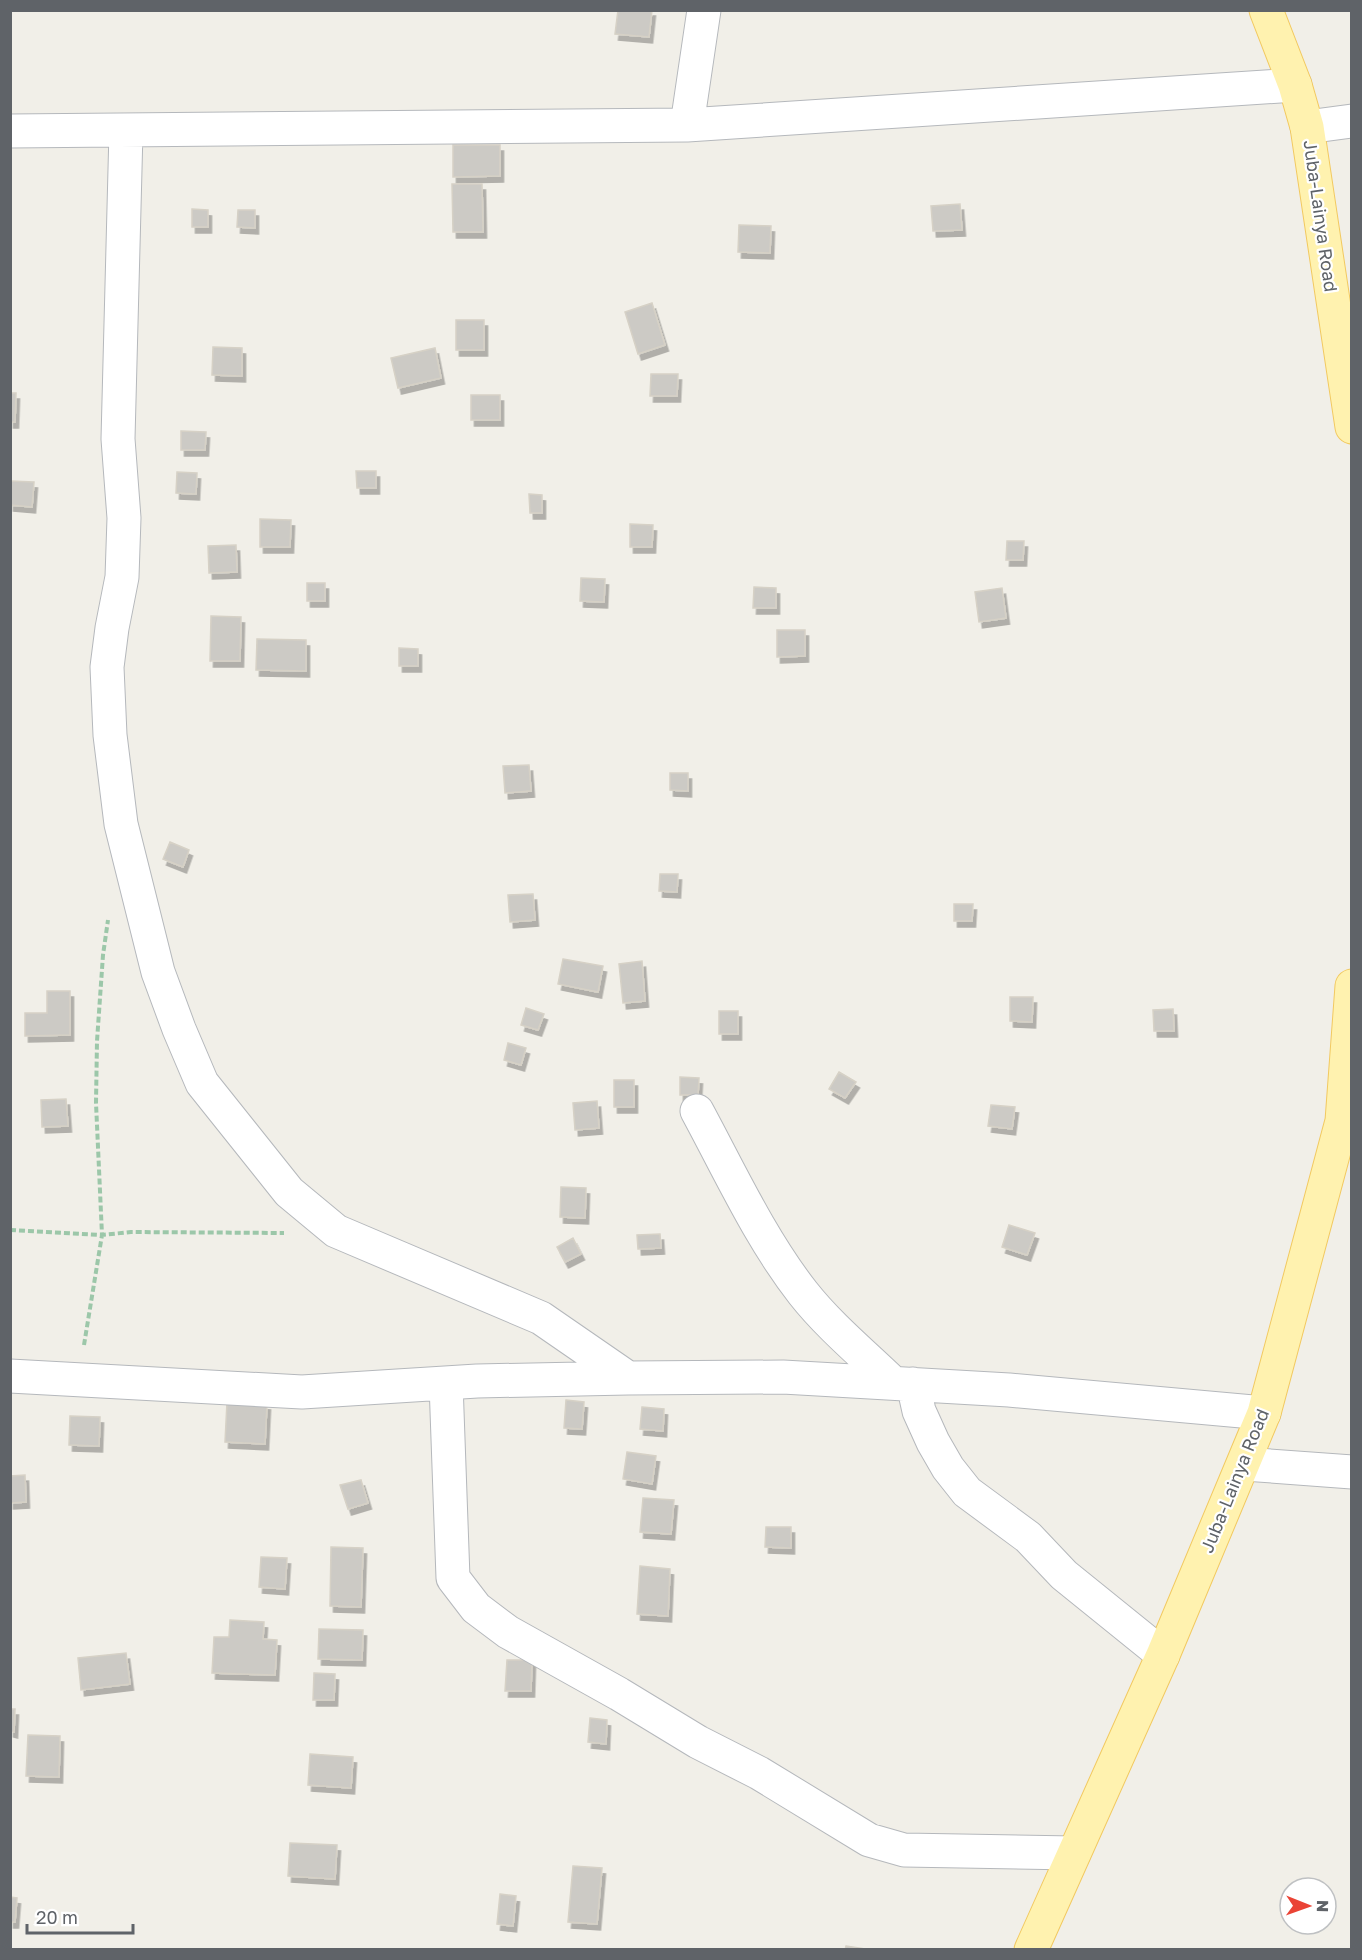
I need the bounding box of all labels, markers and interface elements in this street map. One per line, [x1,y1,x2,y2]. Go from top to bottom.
street label: Juba-Lainya Road [1299,138,1343,293]
street label: Juba-Lainya Road [1195,1405,1273,1556]
north arrow [1278,1876,1338,1936]
scale bar [27,1897,134,1935]
text: N [1313,1900,1333,1913]
text: 20 m [36,1906,78,1928]

